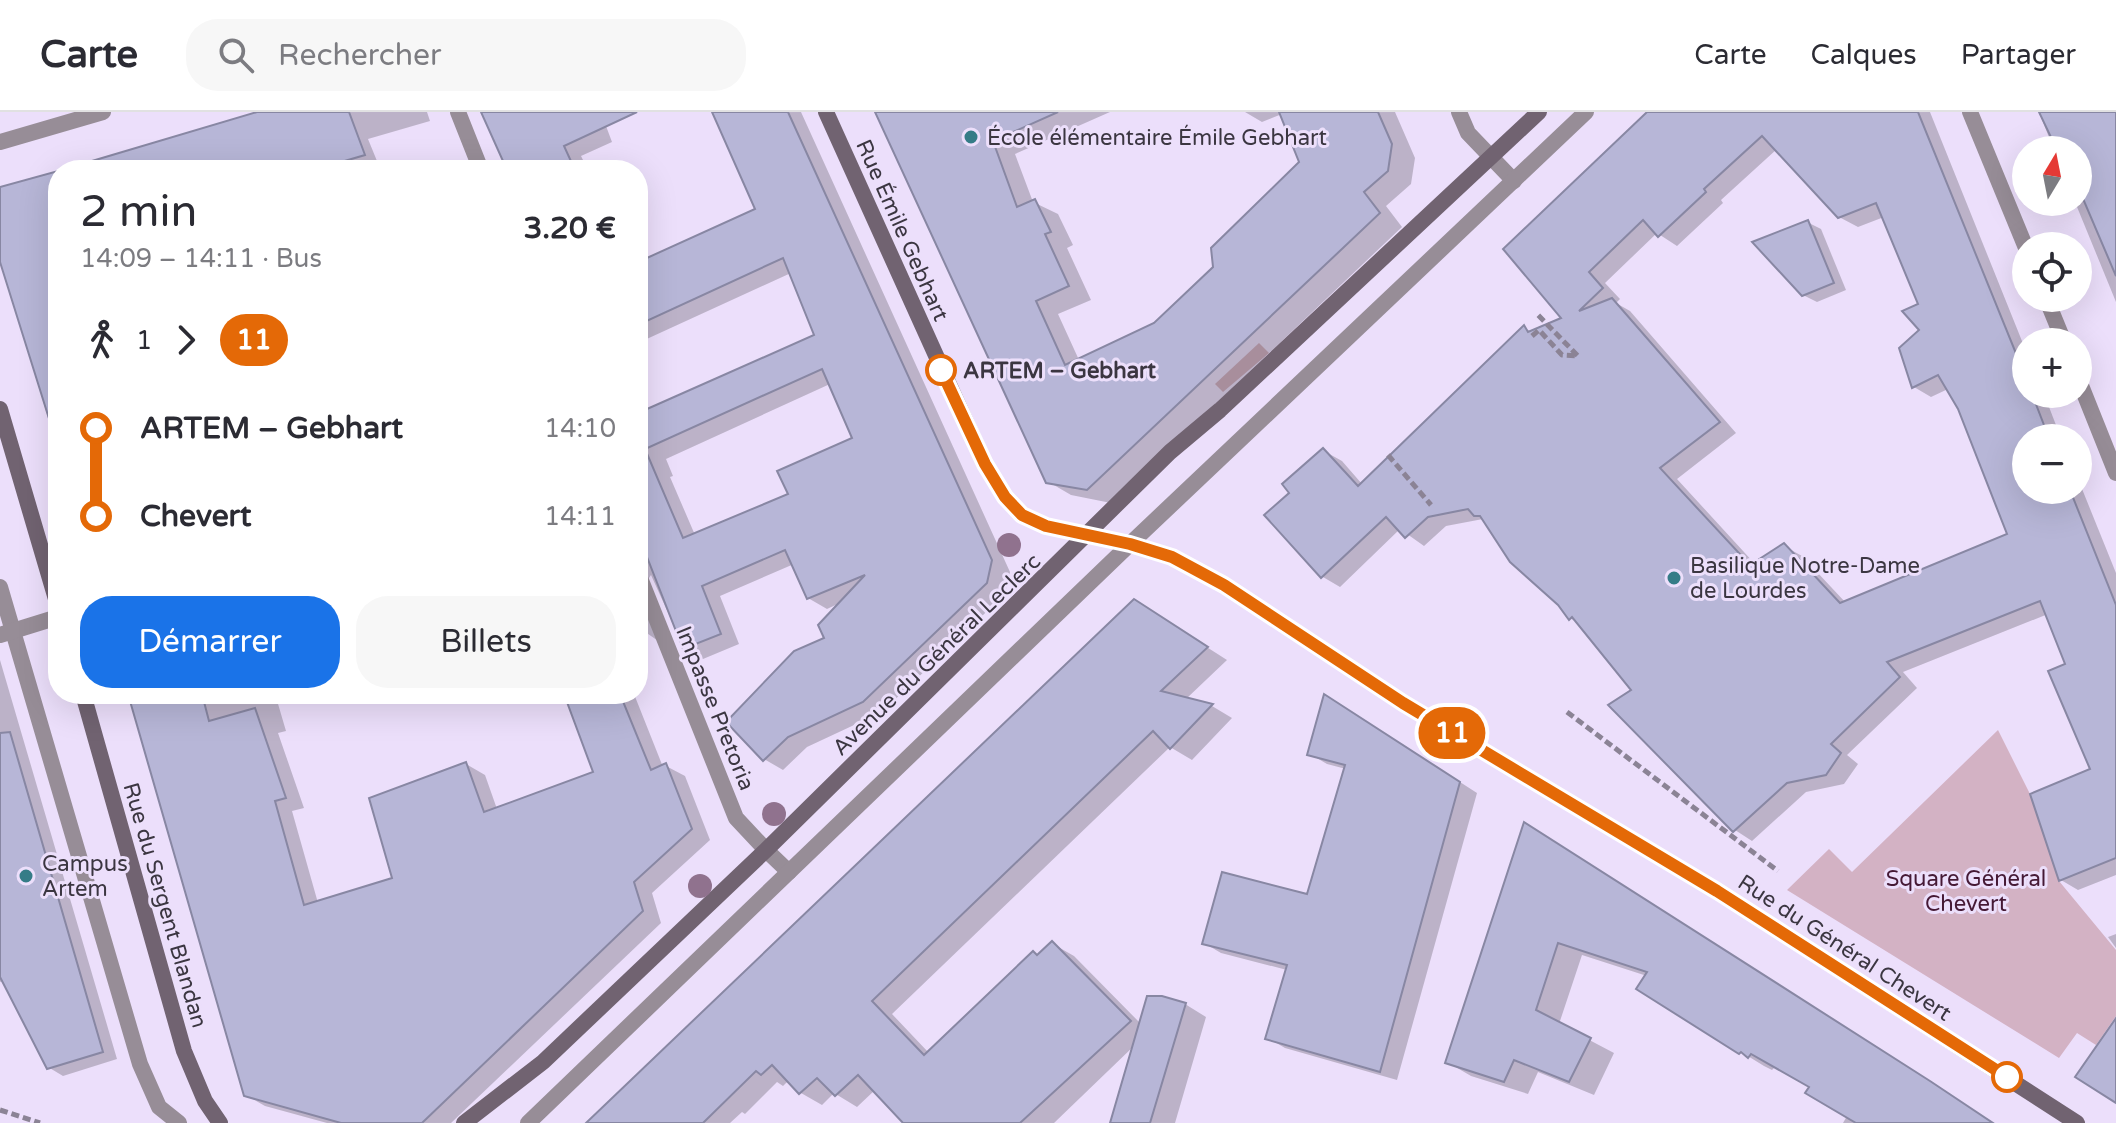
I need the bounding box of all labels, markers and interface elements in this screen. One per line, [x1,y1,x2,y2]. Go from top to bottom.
search box [186,19,746,91]
text: Carte [40,32,138,78]
icon: search [214,33,258,77]
text: Rechercher [278,37,441,74]
text: Carte [1694,38,1767,72]
text: Calques [1811,38,1917,72]
text: Partager [1961,38,2076,72]
place label: École élémentaire Émile Gebhart [987,124,1327,151]
marker: École élémentaire Émile Gebhart [962,128,980,146]
street label: Rue Émile Gebhart [850,135,955,325]
north arrow [2012,136,2092,216]
map controls [2012,136,2092,504]
text: 2 min [80,186,197,239]
text: 3.20 € [523,210,616,247]
button: locate [2012,232,2092,312]
text: 14:09 – 14:11 · Bus [80,243,322,274]
icon: walk [80,318,124,362]
icon: forward [164,318,208,362]
text: 11 [236,323,272,357]
text: 1 [136,325,152,356]
button: + [2012,328,2092,408]
marker: ARTEM – Gebhart [926,355,956,385]
place label: ARTEM – Gebhart [963,358,1156,384]
text: ARTEM – Gebhart [140,410,403,447]
text: 14:10 [544,413,616,444]
button: − [2012,424,2092,504]
text: Chevert [140,498,252,535]
text: 14:11 [544,501,616,532]
street label: Avenue du Général Leclerc [827,548,1046,761]
place label: Basilique Notre-Dame de Lourdes [1690,553,1920,604]
marker: Basilique Notre-Dame de Lourdes [1665,569,1683,587]
button: Démarrer [80,596,340,688]
button: Billets [356,596,616,688]
street label: Impasse Pretoria [670,622,760,794]
line badge: 11 [1416,707,1488,759]
text: 11 [1434,716,1470,750]
street label: Rue du Sergent Blandan [118,780,213,1031]
place label: Campus Artem [42,851,128,902]
park label: Square Général Chevert [1886,866,2046,917]
marker: Campus Artem [17,867,35,885]
street label: Rue du Général Chevert [1733,869,1956,1027]
unlabelled marker [1992,1062,2022,1092]

